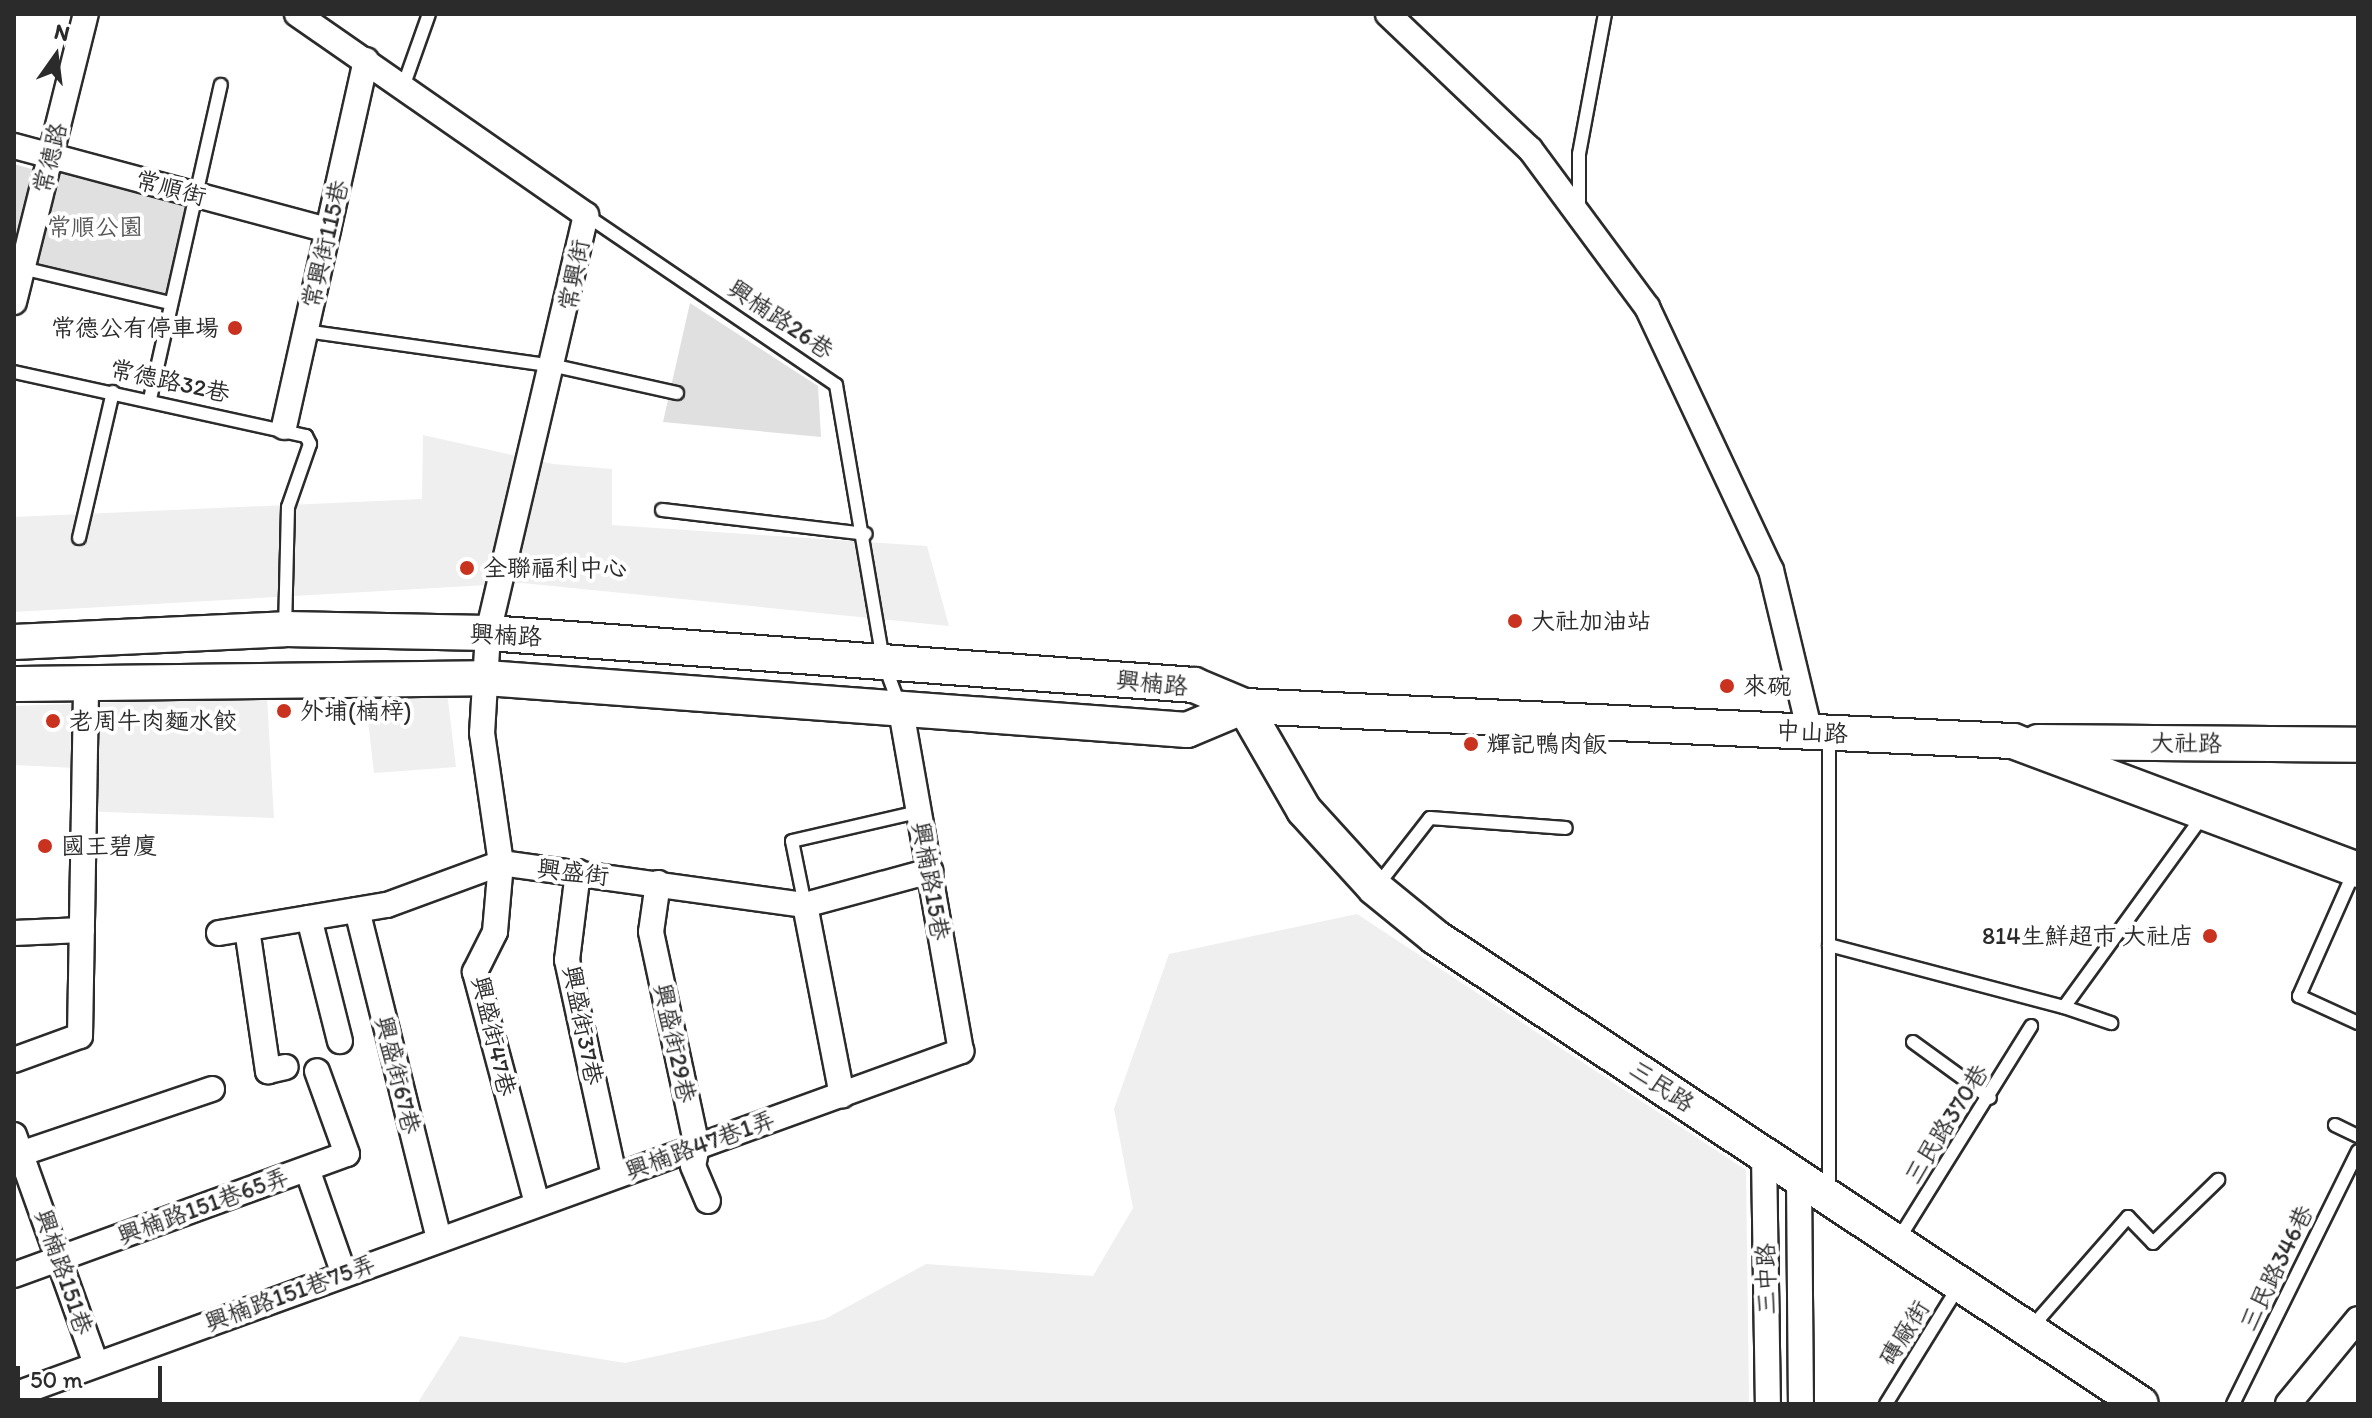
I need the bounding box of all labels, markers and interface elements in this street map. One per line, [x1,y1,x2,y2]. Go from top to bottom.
north arrow [16,16,96,96]
text: N [51,17,72,47]
street label: 常德路 [27,120,73,196]
street label: 常順街 [132,165,210,211]
street label: 常興街115巷 [296,177,354,311]
park label: 常順公園 [47,213,143,241]
street label: 常興街 [553,237,595,313]
street label: 興楠路26巷 [723,273,839,365]
place label: 常德公有停車場 [51,314,219,342]
marker: 常德公有停車場 [226,319,244,337]
street label: 常德路32巷 [107,354,233,408]
place label: 全聯福利中心 [483,554,627,582]
marker: 全聯福利中心 [458,559,476,577]
place label: 大社加油站 [1531,607,1651,635]
marker: 大社加油站 [1506,612,1524,630]
street label: 興楠路 [469,619,543,651]
street label: 興楠路 [1115,665,1189,701]
place label: 來碗 [1743,672,1791,700]
marker: 來碗 [1718,677,1736,695]
place label: 外埔(楠梓) [300,697,412,725]
marker: 外埔(楠梓) [275,702,293,720]
place label: 老周牛肉麵水餃 [69,707,237,735]
marker: 老周牛肉麵水餃 [44,712,62,730]
street label: 中山路 [1775,716,1849,748]
street label: 大社路 [2150,728,2222,758]
place label: 輝記鴨肉飯 [1487,730,1607,758]
marker: 輝記鴨肉飯 [1462,735,1480,753]
street label: 興楠路15巷 [906,820,956,942]
place label: 國王碧廈 [61,832,157,860]
marker: 國王碧廈 [36,837,54,855]
street label: 興盛街 [536,853,610,891]
place label: 814生鮮超市 大社店 [1982,922,2194,950]
marker: 814生鮮超市 大社店 [2201,927,2219,945]
street label: 興盛街37巷 [557,963,609,1087]
street label: 興盛街47巷 [466,973,522,1099]
street label: 興盛街29巷 [648,981,702,1105]
street label: 興盛街67巷 [369,1013,427,1137]
street label: 三民路 [1624,1054,1700,1118]
street label: 三民路370巷 [1898,1059,1994,1189]
street label: 興楠路47巷1弄 [621,1105,779,1185]
street label: 興楠路151巷65弄 [113,1162,293,1250]
street label: 三民路346巷 [2233,1200,2319,1336]
street label: 興楠路151巷 [29,1205,99,1339]
street label: 三中路 [1751,1243,1781,1315]
street label: 興楠路151巷75弄 [201,1249,379,1337]
street label: 磚廠街 [1873,1295,1935,1371]
scale bar [20,1350,166,1400]
text: 50 m [30,1365,83,1394]

